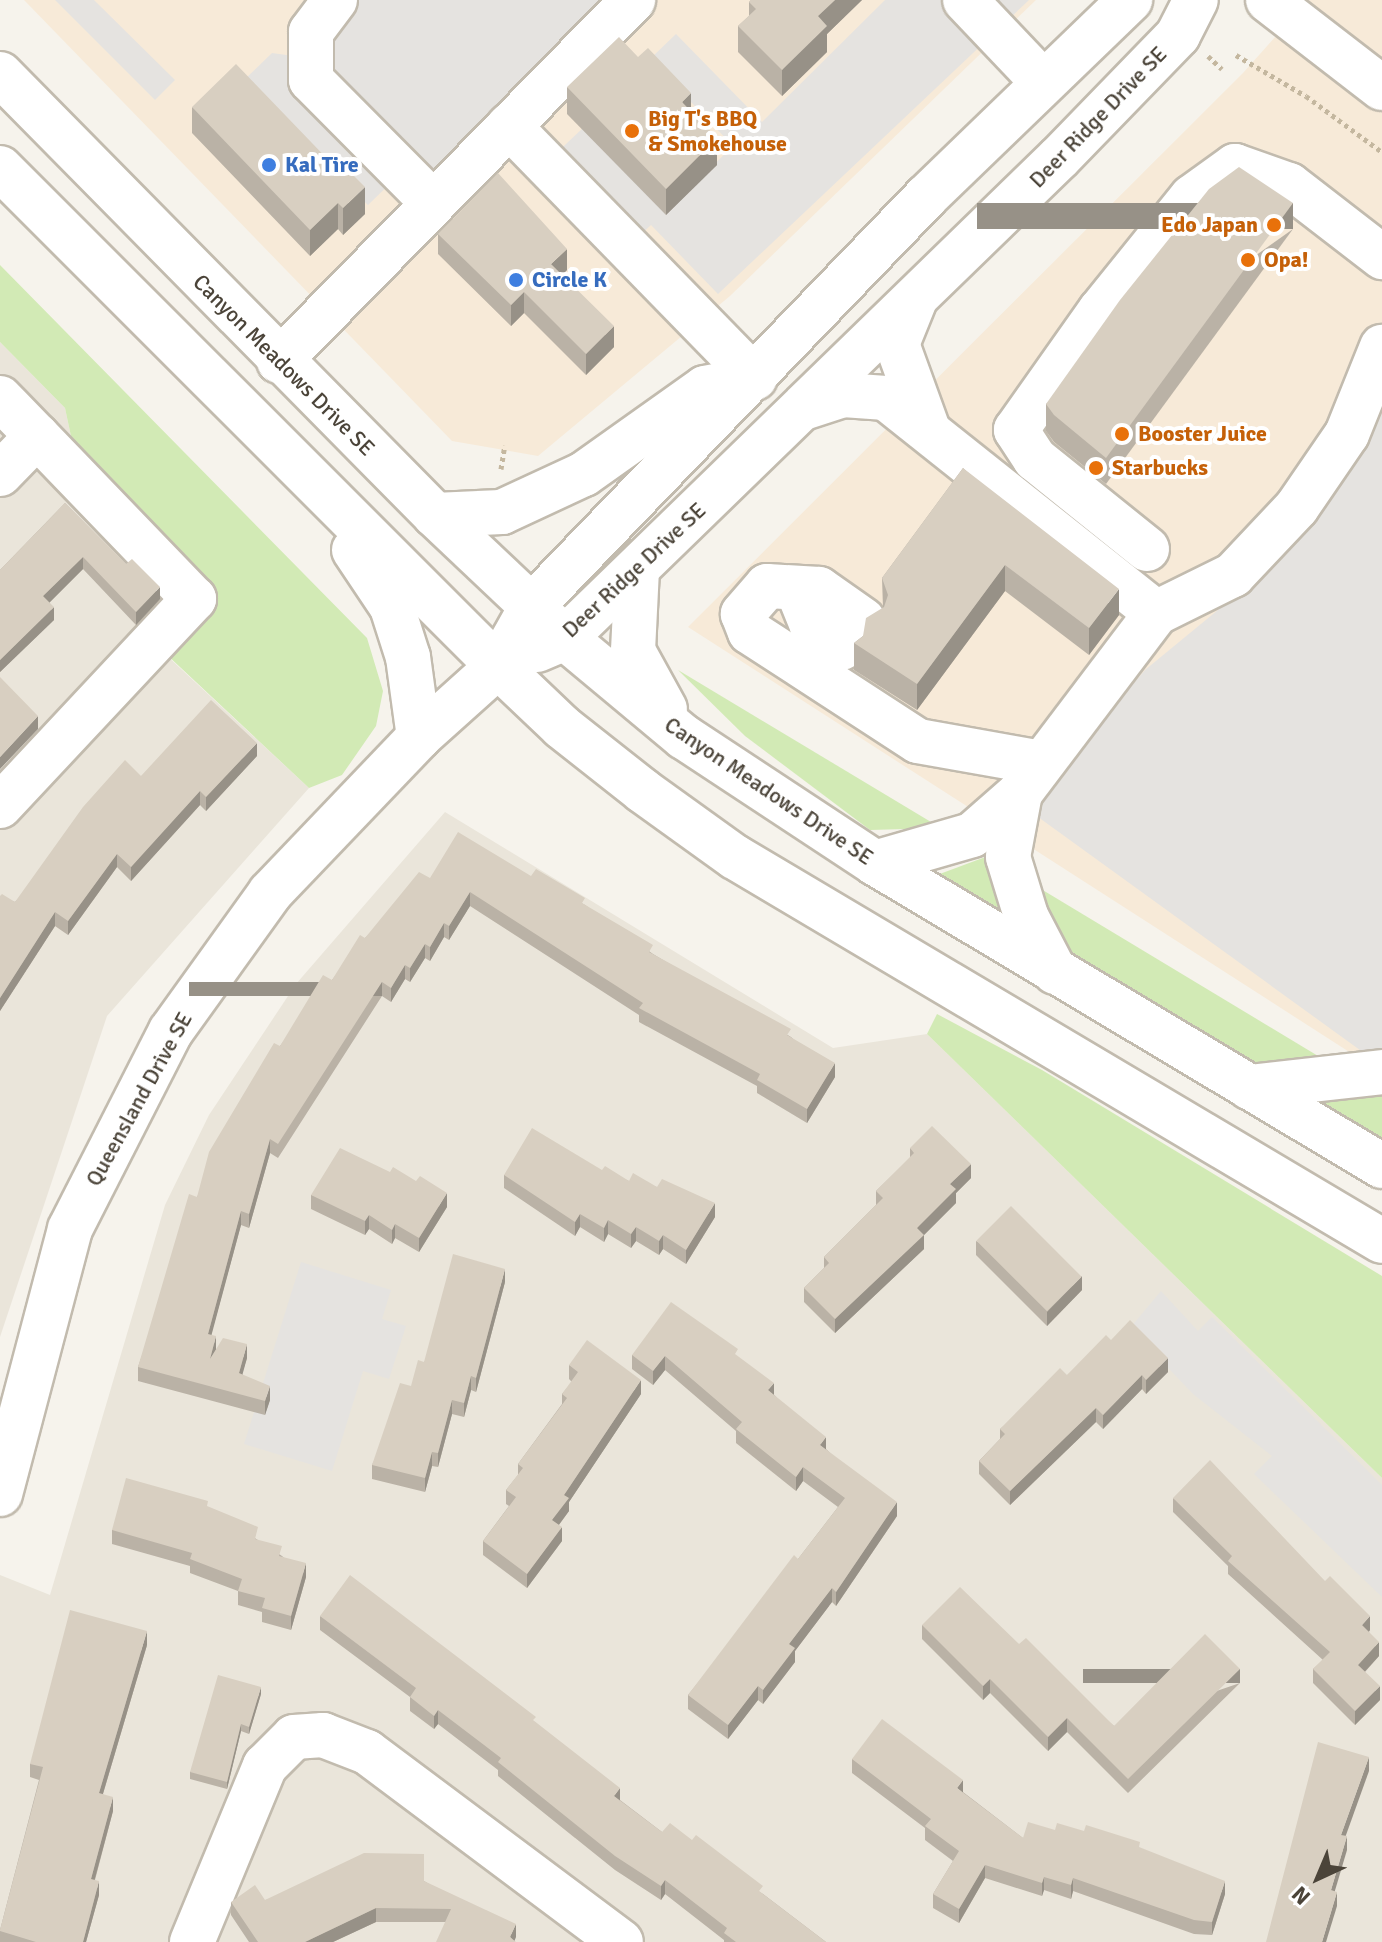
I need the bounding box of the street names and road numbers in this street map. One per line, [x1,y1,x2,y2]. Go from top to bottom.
street label: Deer Ridge Drive SE [1024,41,1172,193]
street label: Canyon Meadows Drive SE [188,269,380,461]
street label: Deer Ridge Drive SE [557,497,711,643]
street label: Canyon Meadows Drive SE [660,711,878,871]
street label: Queensland Drive SE [80,1007,198,1191]

